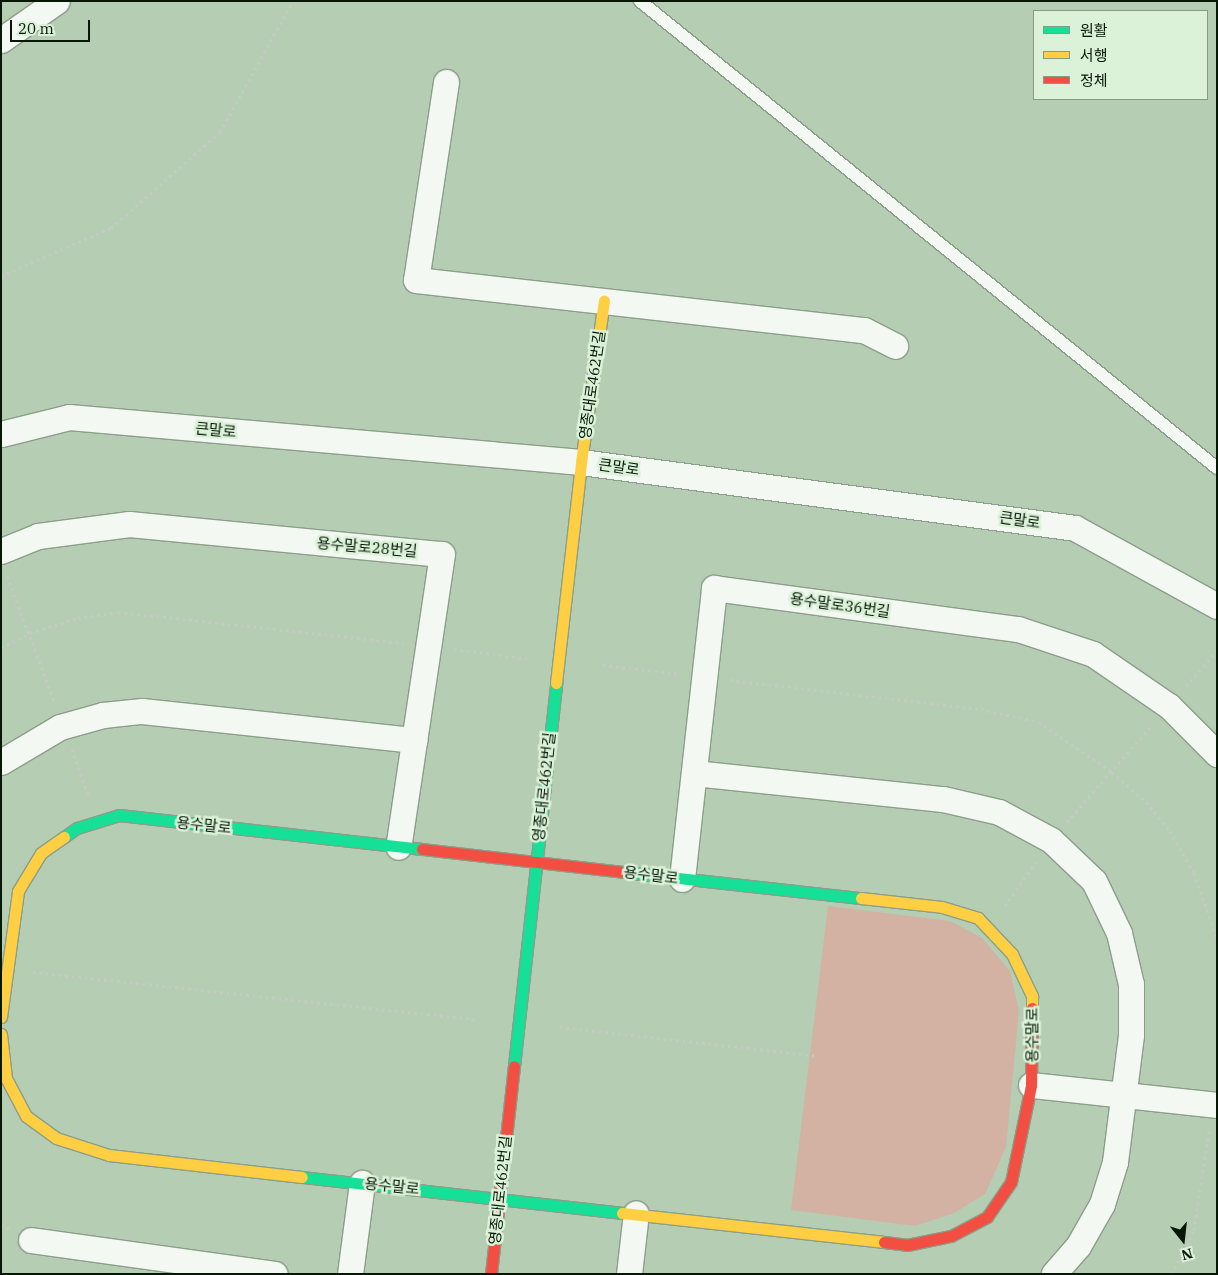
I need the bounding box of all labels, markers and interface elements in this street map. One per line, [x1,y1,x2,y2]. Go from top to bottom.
scale bar [12,10,92,42]
legend [1033,10,1208,100]
text: 20 m [18,19,54,38]
text: 원활 [1080,21,1108,40]
text: 서행 [1080,46,1108,65]
text: 정체 [1080,71,1108,90]
street label: 영종대로462번길 [575,329,609,441]
street label: 큰말로 [195,419,237,441]
street label: 큰말로 [597,455,641,479]
street label: 큰말로 [998,508,1042,532]
street label: 용수말로28번길 [316,534,418,560]
street label: 용수말로36번길 [789,589,891,621]
street label: 영종대로462번길 [529,731,559,843]
street label: 용수말로 [176,813,232,837]
street label: 용수말로 [623,863,679,887]
street label: 용수말로 [1023,1007,1041,1063]
street label: 영종대로462번길 [485,1134,515,1246]
street label: 용수말로 [364,1174,420,1198]
north arrow [1158,1215,1208,1265]
text: N [1179,1244,1195,1265]

